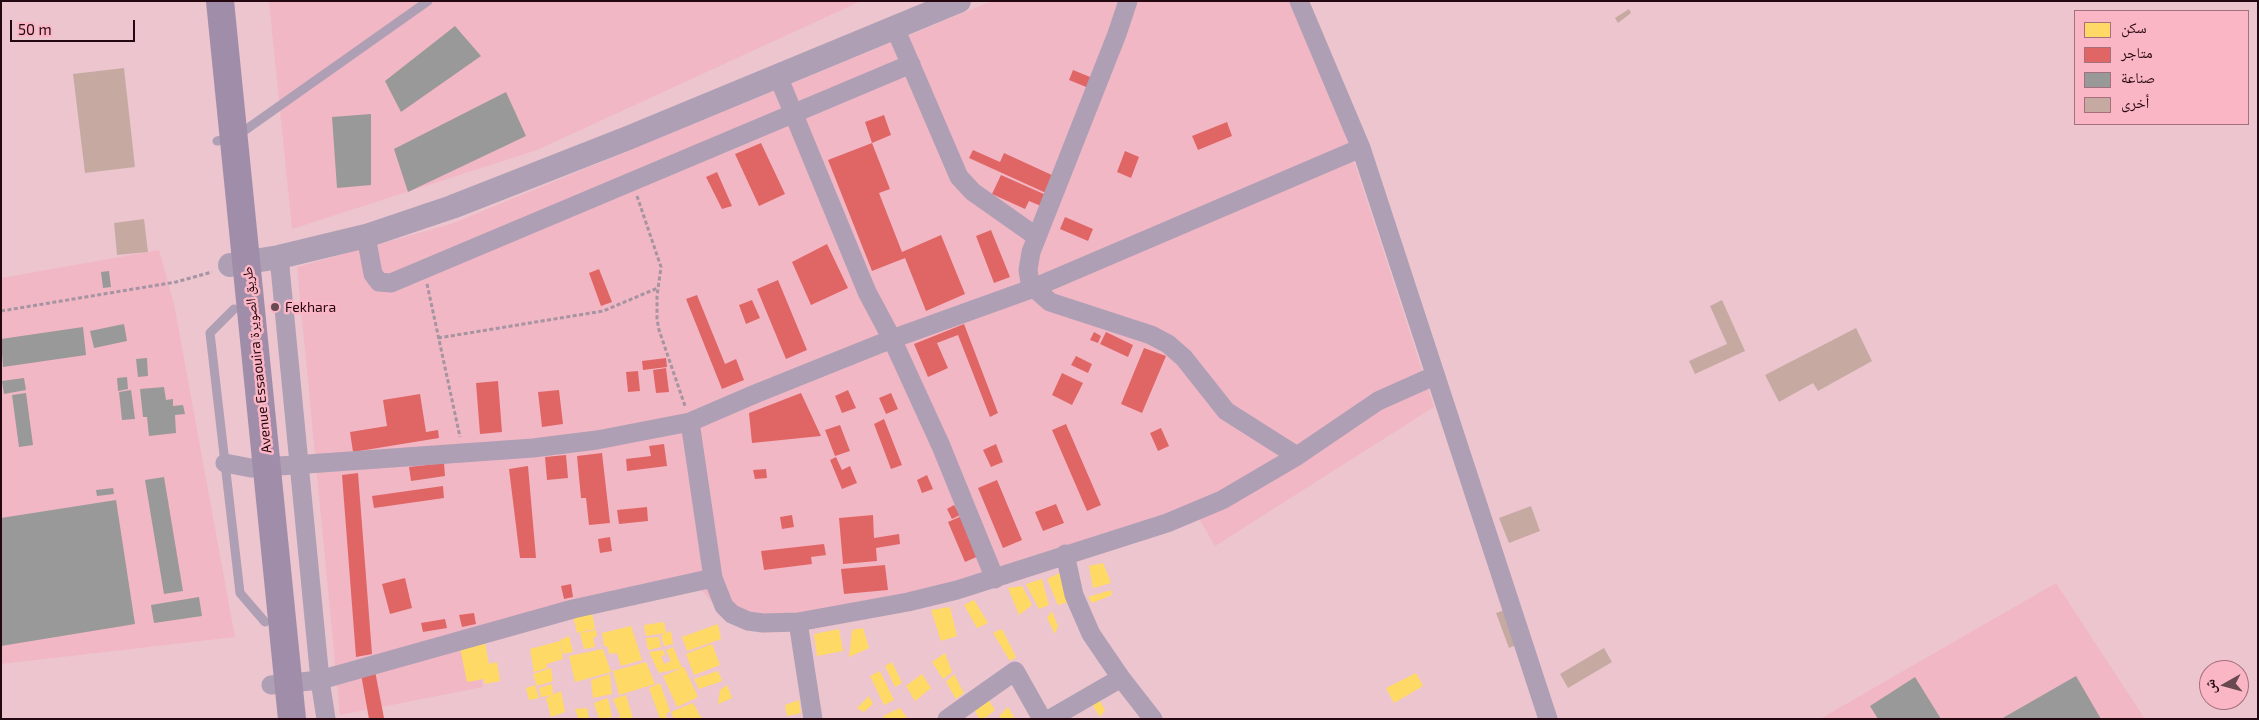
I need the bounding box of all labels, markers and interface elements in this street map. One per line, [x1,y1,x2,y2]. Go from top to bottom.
scale bar [12,10,138,42]
legend [2074,10,2249,125]
text: سكن [2121,18,2147,36]
text: 50 m [18,20,52,38]
text: متاجر [2121,43,2153,61]
text: صناعة [2121,68,2155,86]
text: أخرى [2121,93,2149,111]
street label: Avenue Essaouira طريق الصويرة [239,266,275,454]
place label: Fekhara [285,299,336,315]
marker: Fekhara [269,301,281,313]
north arrow [2199,660,2249,710]
text: ش [2200,678,2219,695]

